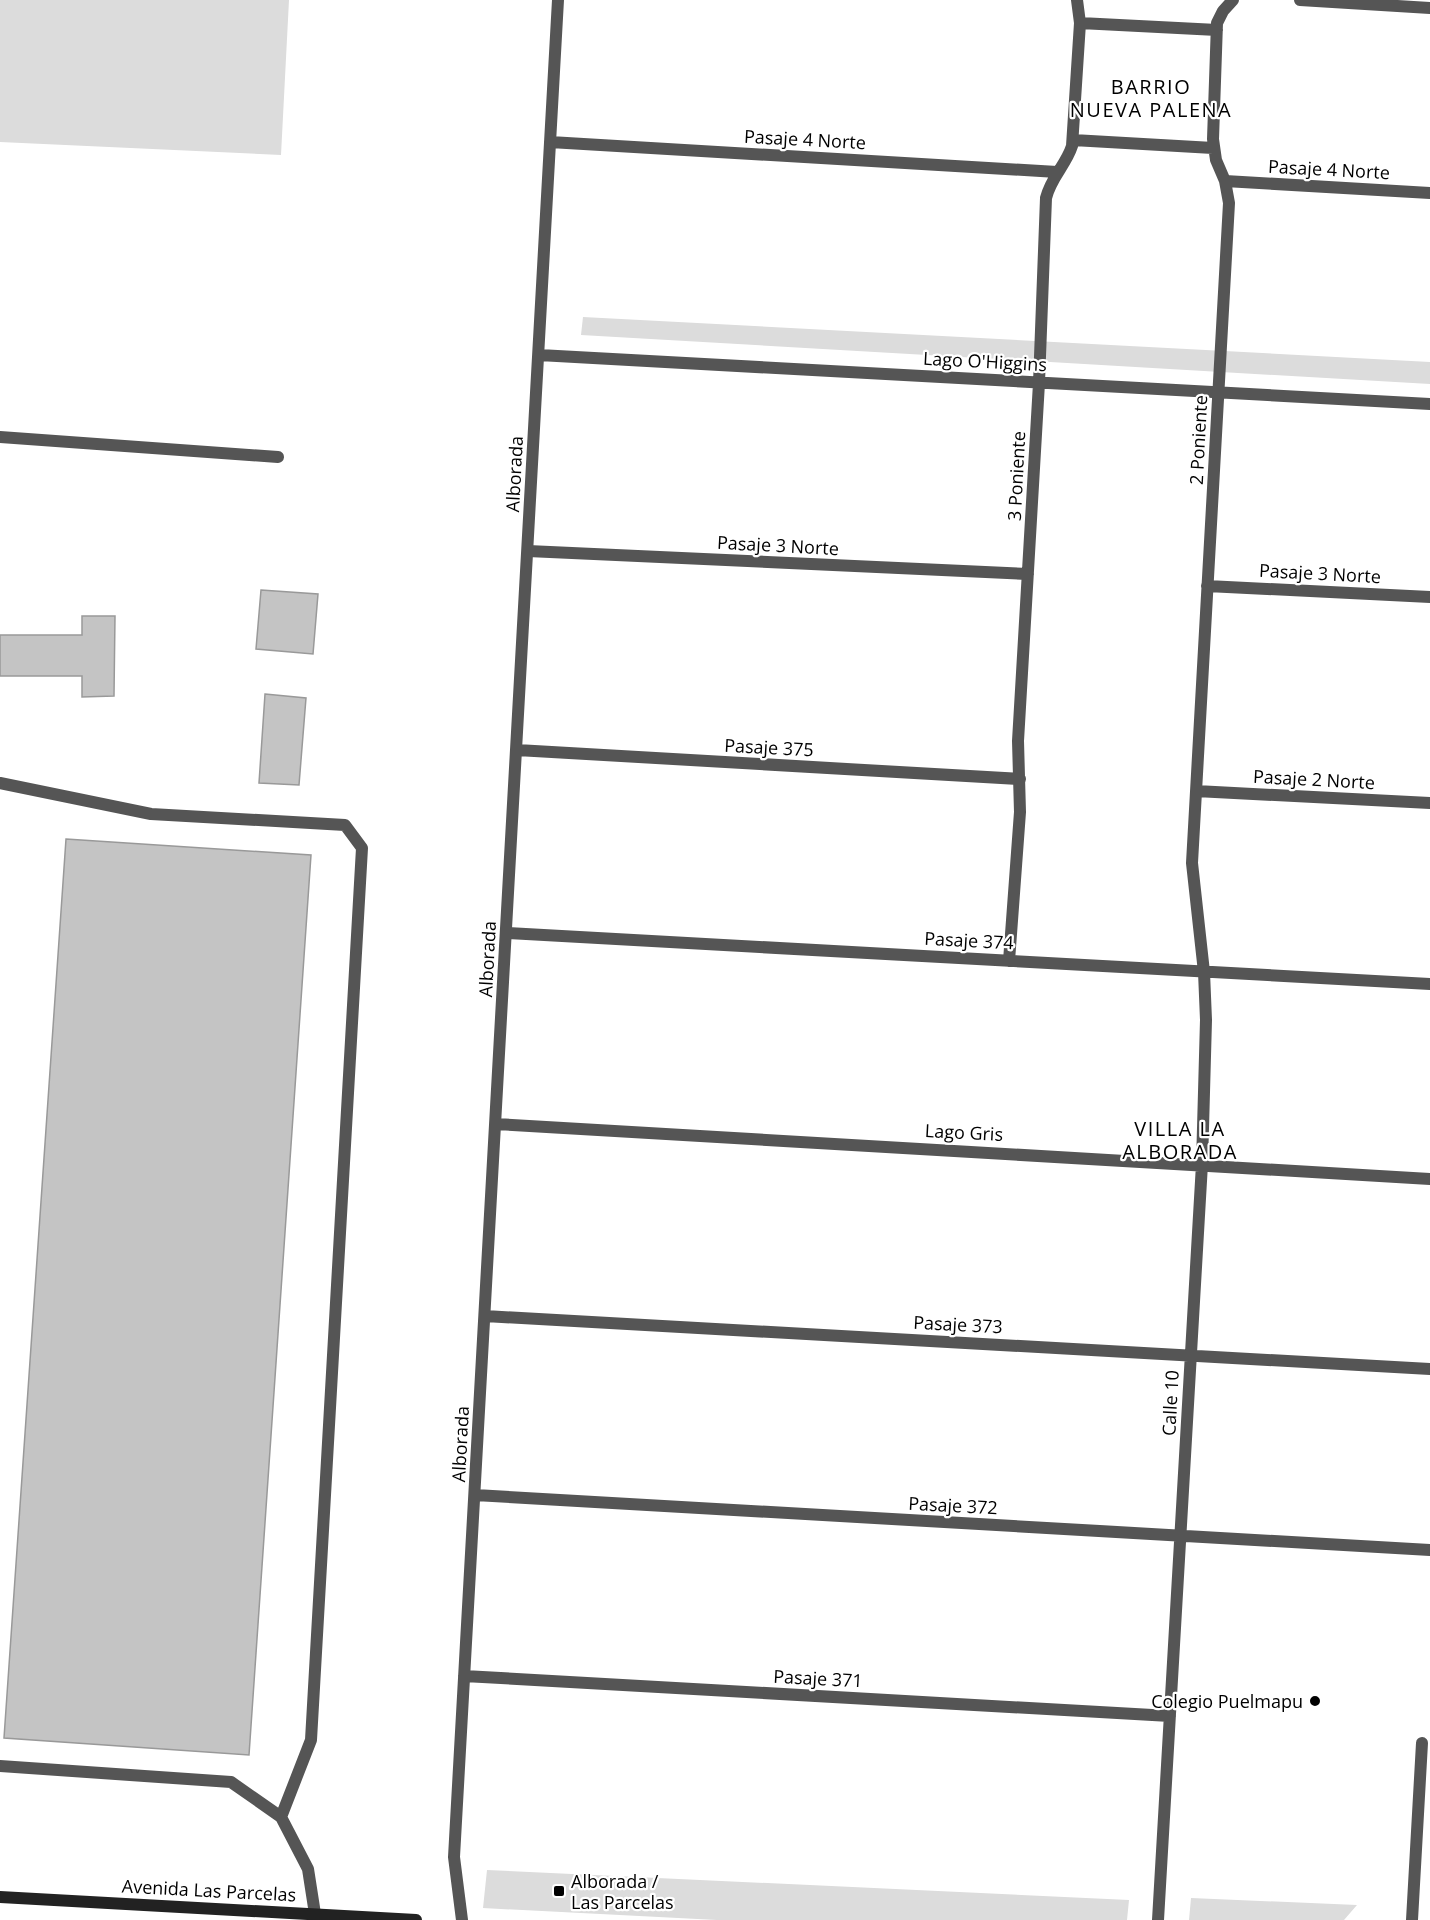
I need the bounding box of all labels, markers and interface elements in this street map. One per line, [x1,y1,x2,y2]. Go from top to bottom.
district label: BARRIO NUEVA PALENA [1070,73,1232,123]
street label: Pasaje 4 Norte [743,124,867,154]
street label: Pasaje 4 Norte [1267,154,1391,184]
street label: Lago O'Higgins [922,346,1048,376]
street label: 2 Poniente [1184,394,1212,486]
street label: 3 Poniente [1002,430,1030,522]
street label: Alborada [500,435,528,513]
street label: Pasaje 3 Norte [716,530,840,560]
street label: Pasaje 3 Norte [1258,558,1382,588]
street label: Pasaje 375 [724,733,814,761]
street label: Pasaje 2 Norte [1252,764,1376,794]
street label: Alborada [473,920,501,998]
street label: Pasaje 374 [924,926,1014,954]
district label: VILLA LA ALBORADA [1122,1115,1238,1165]
street label: Lago Gris [924,1118,1004,1146]
street label: Pasaje 373 [913,1310,1003,1338]
street label: Calle 10 [1156,1370,1184,1436]
street label: Alborada [446,1405,474,1483]
street label: Pasaje 372 [908,1491,998,1519]
street label: Pasaje 371 [773,1664,863,1692]
place label: Colegio Puelmapu [1151,1689,1303,1713]
marker: Colegio Puelmapu [1308,1694,1322,1708]
place label: Alborada / Las Parcelas [571,1869,674,1914]
street label: Avenida Las Parcelas [121,1873,297,1907]
marker: Alborada / Las Parcelas [552,1884,566,1898]

